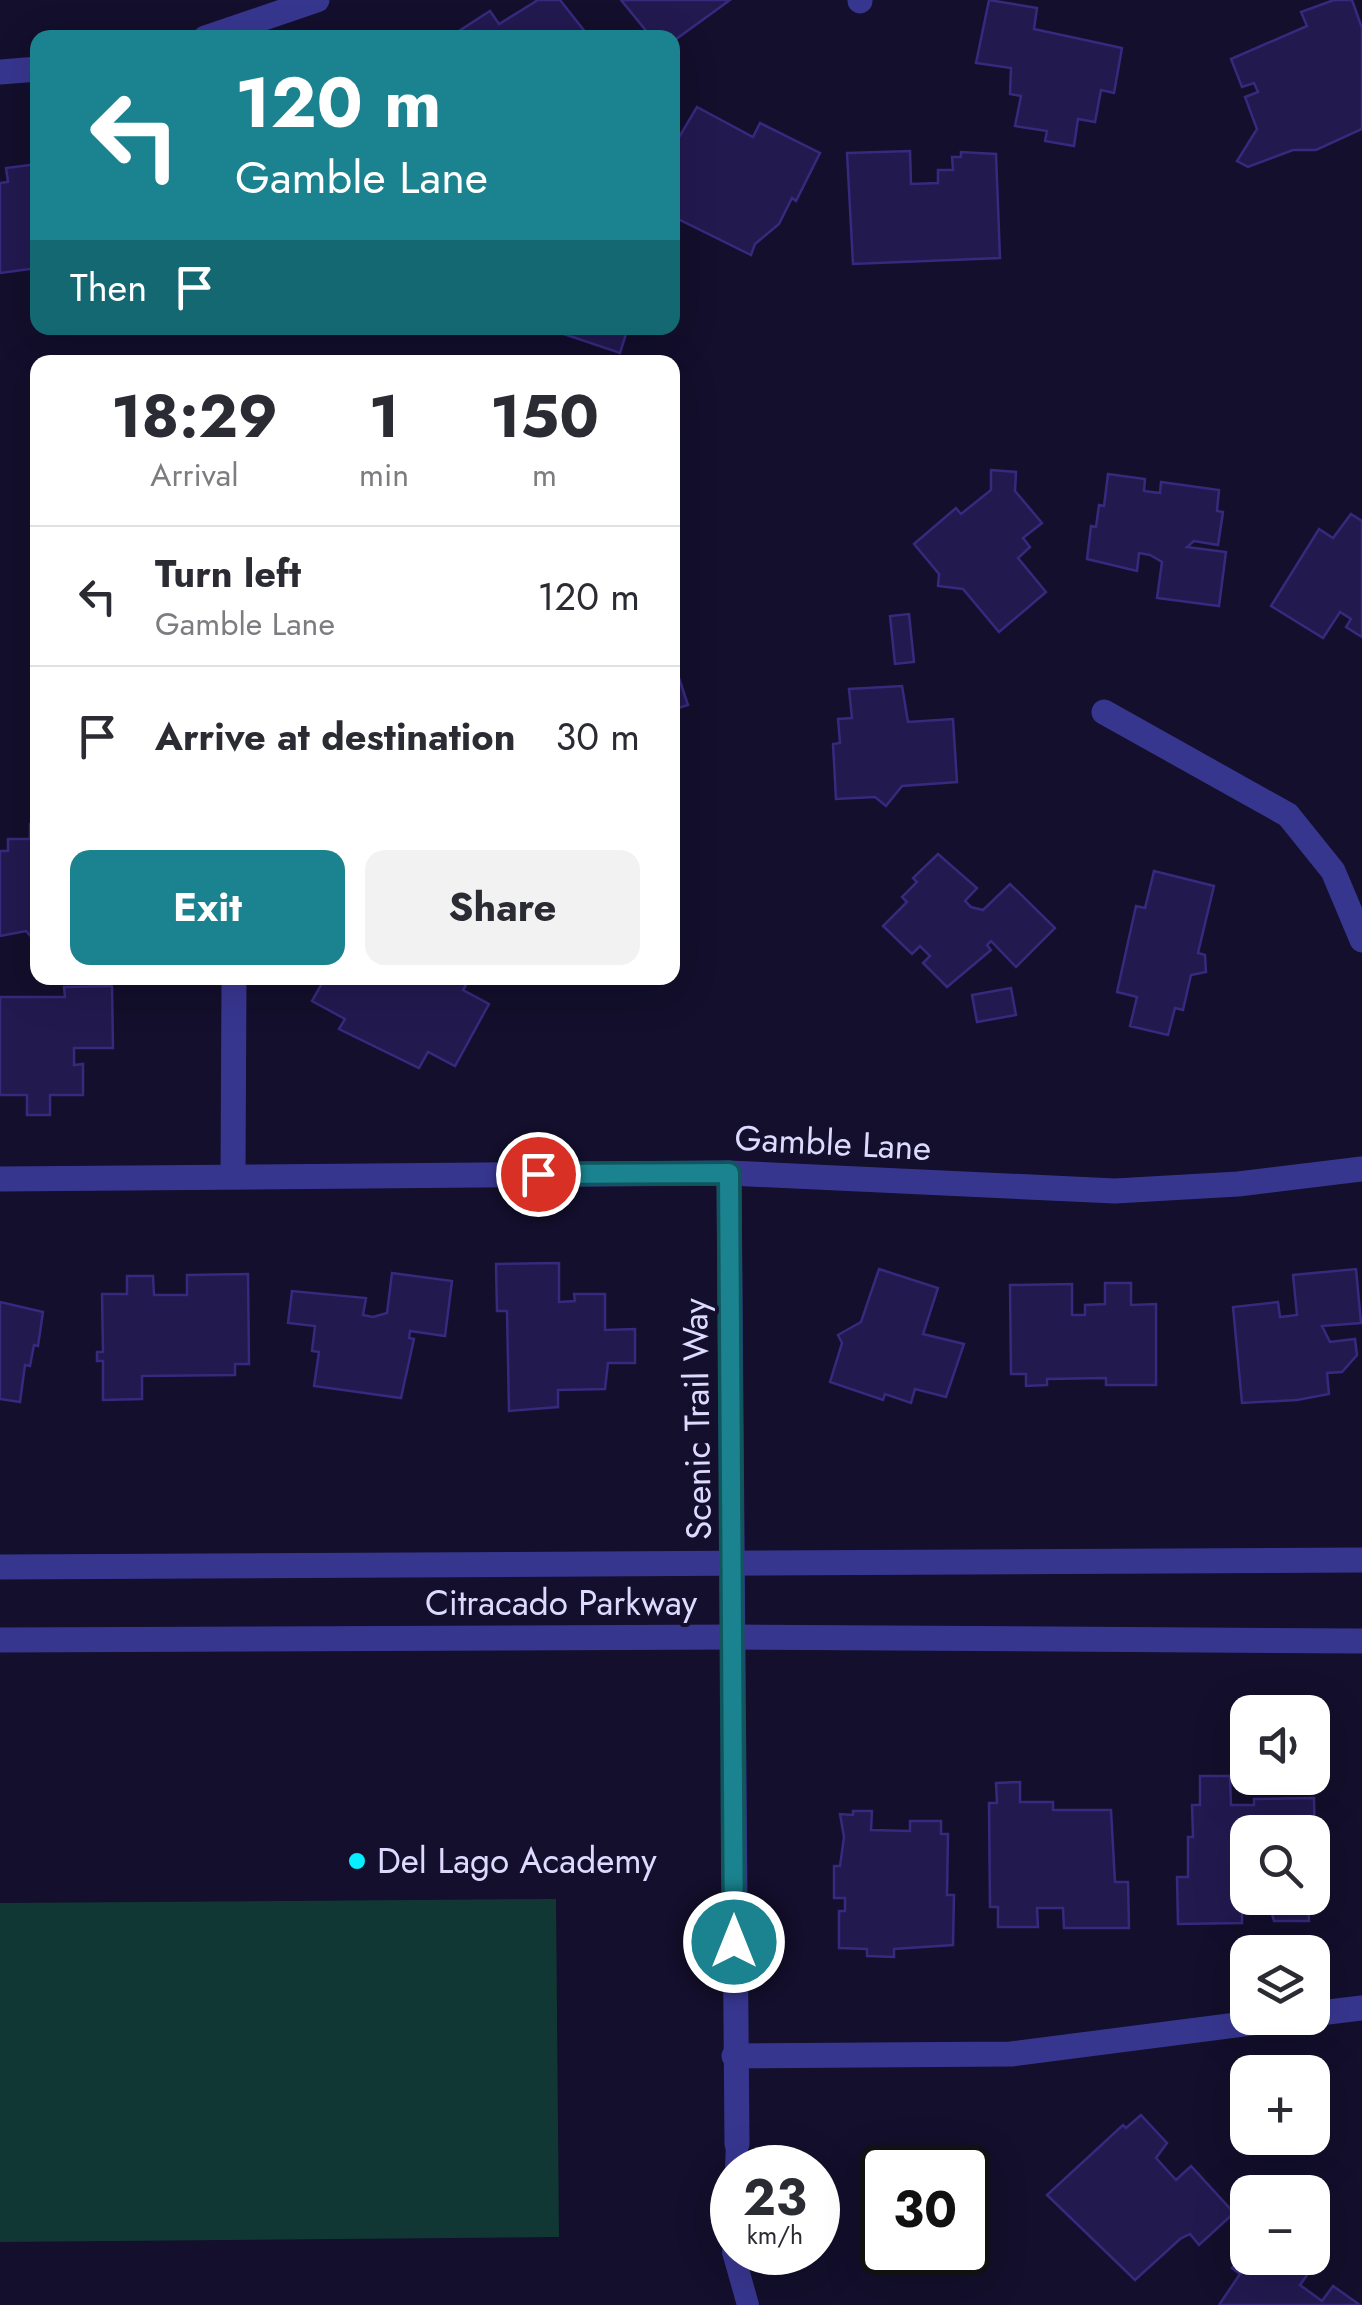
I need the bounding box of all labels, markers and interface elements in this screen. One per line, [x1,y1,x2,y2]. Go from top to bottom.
text: 120 m [235,52,441,153]
icon: left [70,70,200,200]
text: Gamble Lane [235,145,488,210]
text: Then [70,260,147,315]
icon: arrive [167,260,222,315]
text: 18:29 [111,373,278,460]
text: 1 [369,373,399,460]
text: 150 [490,373,599,460]
text: Arrival [150,452,239,498]
text: min [359,452,409,498]
text: m [532,452,557,498]
text: Turn left [155,546,301,601]
icon: left [70,569,125,624]
text: 120 m [537,569,640,624]
text: Gamble Lane [155,601,335,647]
icon: arrive [70,709,125,764]
text: Arrive at destination [155,709,516,764]
text: 30 m [555,709,640,764]
button: Exit [70,850,345,965]
button: Share [365,850,640,965]
street label: Gamble Lane [733,1113,933,1173]
pin [496,1132,581,1217]
icon: arrive [511,1147,566,1202]
street label: Scenic Trail Way [670,1297,724,1540]
street label: Citracado Parkway [425,1578,698,1628]
map controls [1230,1695,1330,2275]
button: sound [1230,1695,1330,1795]
button: search [1230,1815,1330,1915]
place label: Del Lago Academy [377,1836,657,1886]
marker: Del Lago Academy [346,1850,368,1872]
position arrow [682,1890,786,1994]
button: layers [1230,1935,1330,2035]
button: + [1230,2055,1330,2155]
speed limit sign: 30 [860,2145,990,2275]
text: 23 [743,2161,807,2234]
button: − [1230,2175,1330,2275]
text: km/h [747,2217,803,2253]

